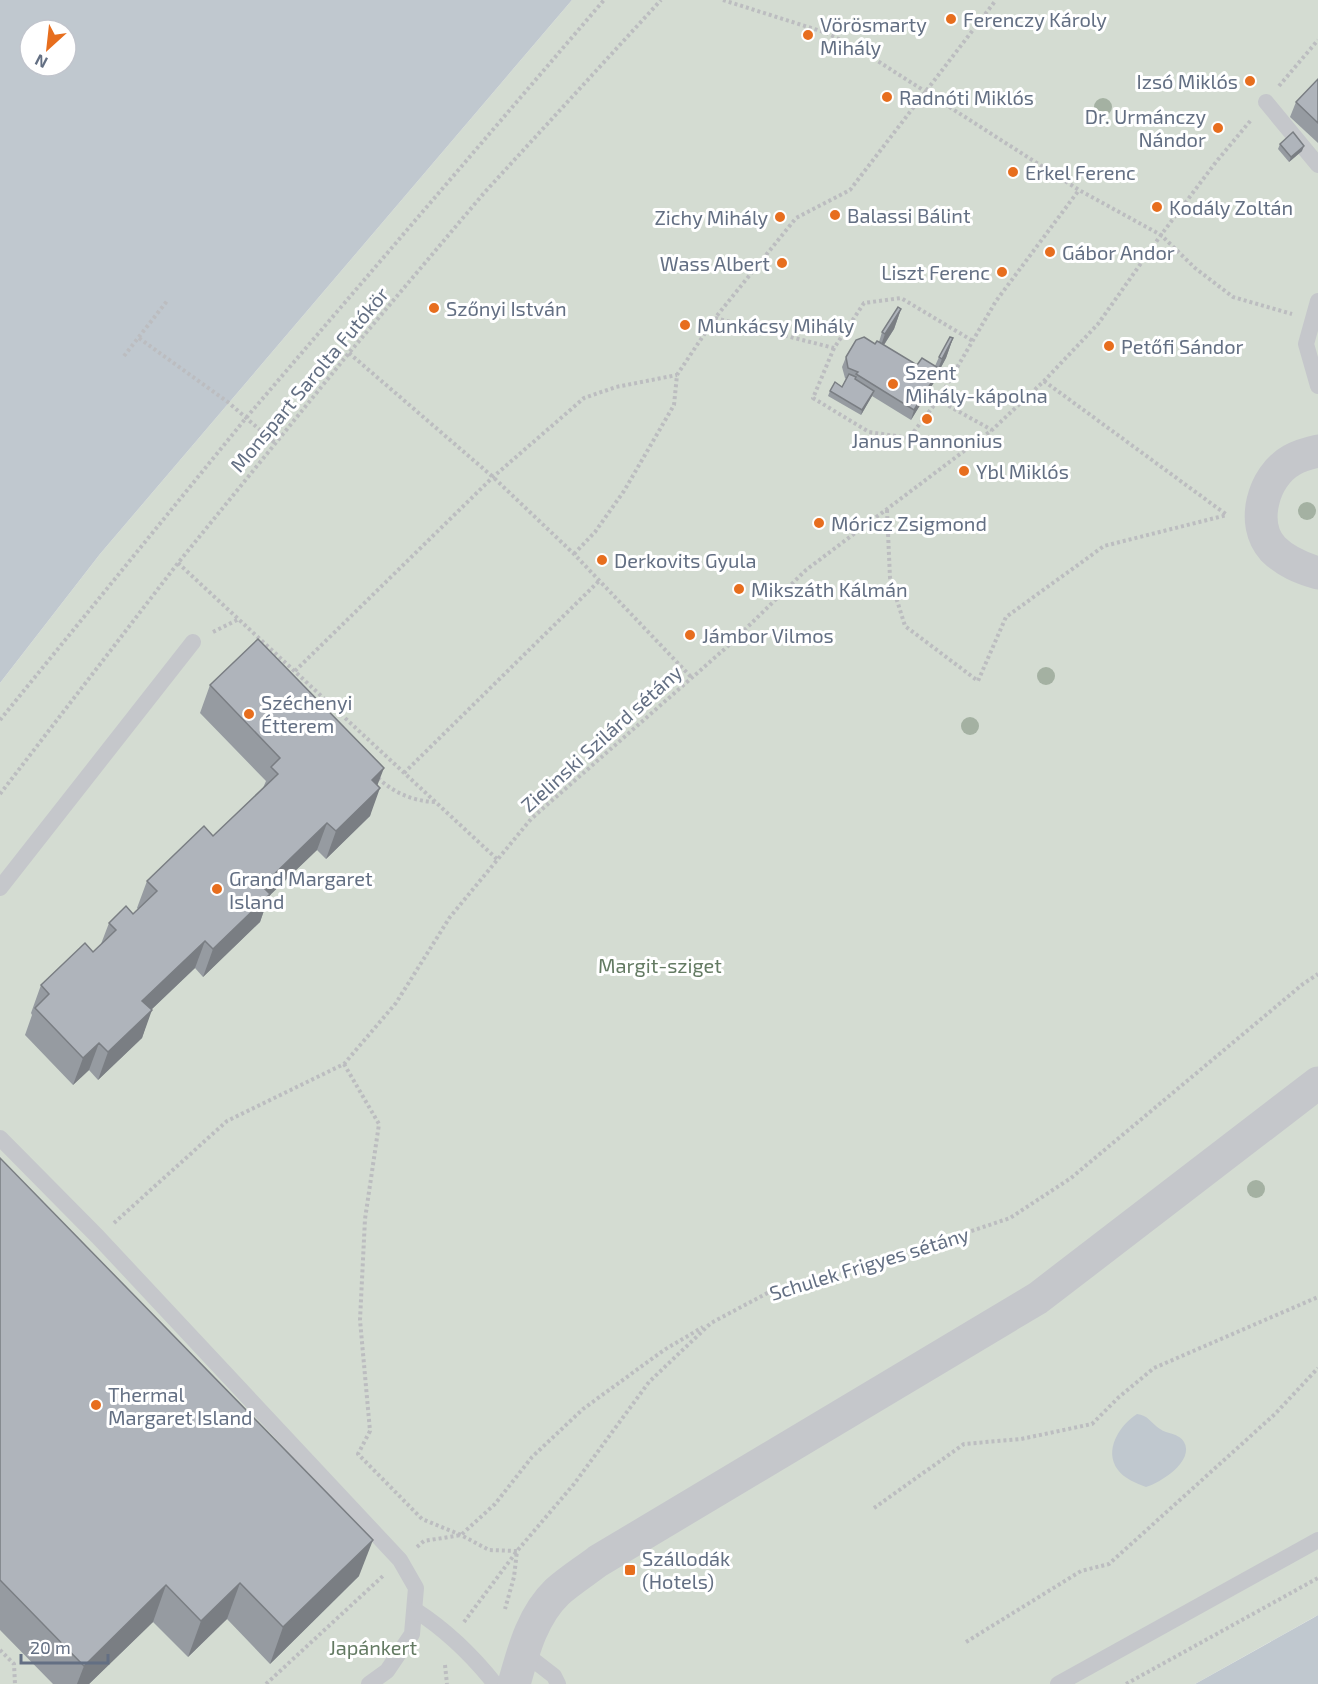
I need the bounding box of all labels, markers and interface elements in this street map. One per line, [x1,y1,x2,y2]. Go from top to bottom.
place label: Ferenczy Károly [963,7,1107,31]
place label: Vörösmarty Mihály [820,12,927,59]
marker: Ferenczy Károly [944,12,958,26]
north arrow [18,18,78,78]
marker: Vörösmarty Mihály [801,28,815,42]
text: N [31,51,50,73]
place label: Izsó Miklós [1136,69,1238,93]
marker: Izsó Miklós [1243,74,1257,88]
place label: Radnóti Miklós [899,85,1034,109]
marker: Radnóti Miklós [880,90,894,104]
place label: Dr. Urmánczy Nándor [1085,104,1206,151]
marker: Dr. Urmánczy Nándor [1211,121,1225,135]
place label: Erkel Ferenc [1025,160,1136,184]
marker: Erkel Ferenc [1006,165,1020,179]
place label: Kodály Zoltán [1169,195,1293,219]
marker: Kodály Zoltán [1150,200,1164,214]
place label: Balassi Bálint [847,203,971,227]
place label: Zichy Mihály [655,205,768,229]
marker: Balassi Bálint [828,208,842,222]
marker: Zichy Mihály [773,210,787,224]
place label: Gábor Andor [1062,240,1175,264]
marker: Gábor Andor [1043,245,1057,259]
place label: Wass Albert [660,251,770,275]
marker: Wass Albert [775,256,789,270]
place label: Liszt Ferenc [881,260,990,284]
marker: Liszt Ferenc [995,265,1009,279]
street label: Monspart Sarolta Futókör [225,282,393,476]
place label: Szőnyi István [446,296,567,320]
marker: Szőnyi István [427,301,441,315]
place label: Munkácsy Mihály [697,313,855,337]
marker: Munkácsy Mihály [678,318,692,332]
place label: Petőfi Sándor [1121,334,1244,358]
marker: Petőfi Sándor [1102,339,1116,353]
place label: Szent Mihály-kápolna [905,360,1048,407]
marker: Szent Mihály-kápolna [886,377,900,391]
marker: Janus Pannonius [920,412,934,426]
place label: Janus Pannonius [852,428,1002,452]
place label: Ybl Miklós [976,459,1069,483]
marker: Ybl Miklós [957,464,971,478]
place label: Móricz Zsigmond [831,511,987,535]
marker: Móricz Zsigmond [812,516,826,530]
place label: Derkovits Gyula [614,548,756,572]
marker: Derkovits Gyula [595,553,609,567]
place label: Mikszáth Kálmán [751,577,908,601]
marker: Mikszáth Kálmán [732,582,746,596]
place label: Jámbor Vilmos [702,623,834,647]
marker: Jámbor Vilmos [683,628,697,642]
street label: Zielinski Szilárd sétány [516,659,687,817]
place label: Széchenyi Étterem [261,690,352,737]
marker: Széchenyi Étterem [242,707,256,721]
place label: Grand Margaret Island [229,866,373,913]
marker: Grand Margaret Island [210,882,224,896]
park label: Margit-sziget [598,953,722,977]
street label: Schulek Frigyes sétány [766,1221,972,1305]
place label: Thermal Margaret Island [108,1382,252,1429]
marker: Thermal Margaret Island [89,1398,103,1412]
place label: Szállodák (Hotels) [642,1546,730,1593]
marker: Szállodák (Hotels) [623,1563,637,1577]
scale bar [21,1627,108,1665]
park label: Japánkert [329,1635,417,1659]
text: 20 m [30,1636,71,1658]

